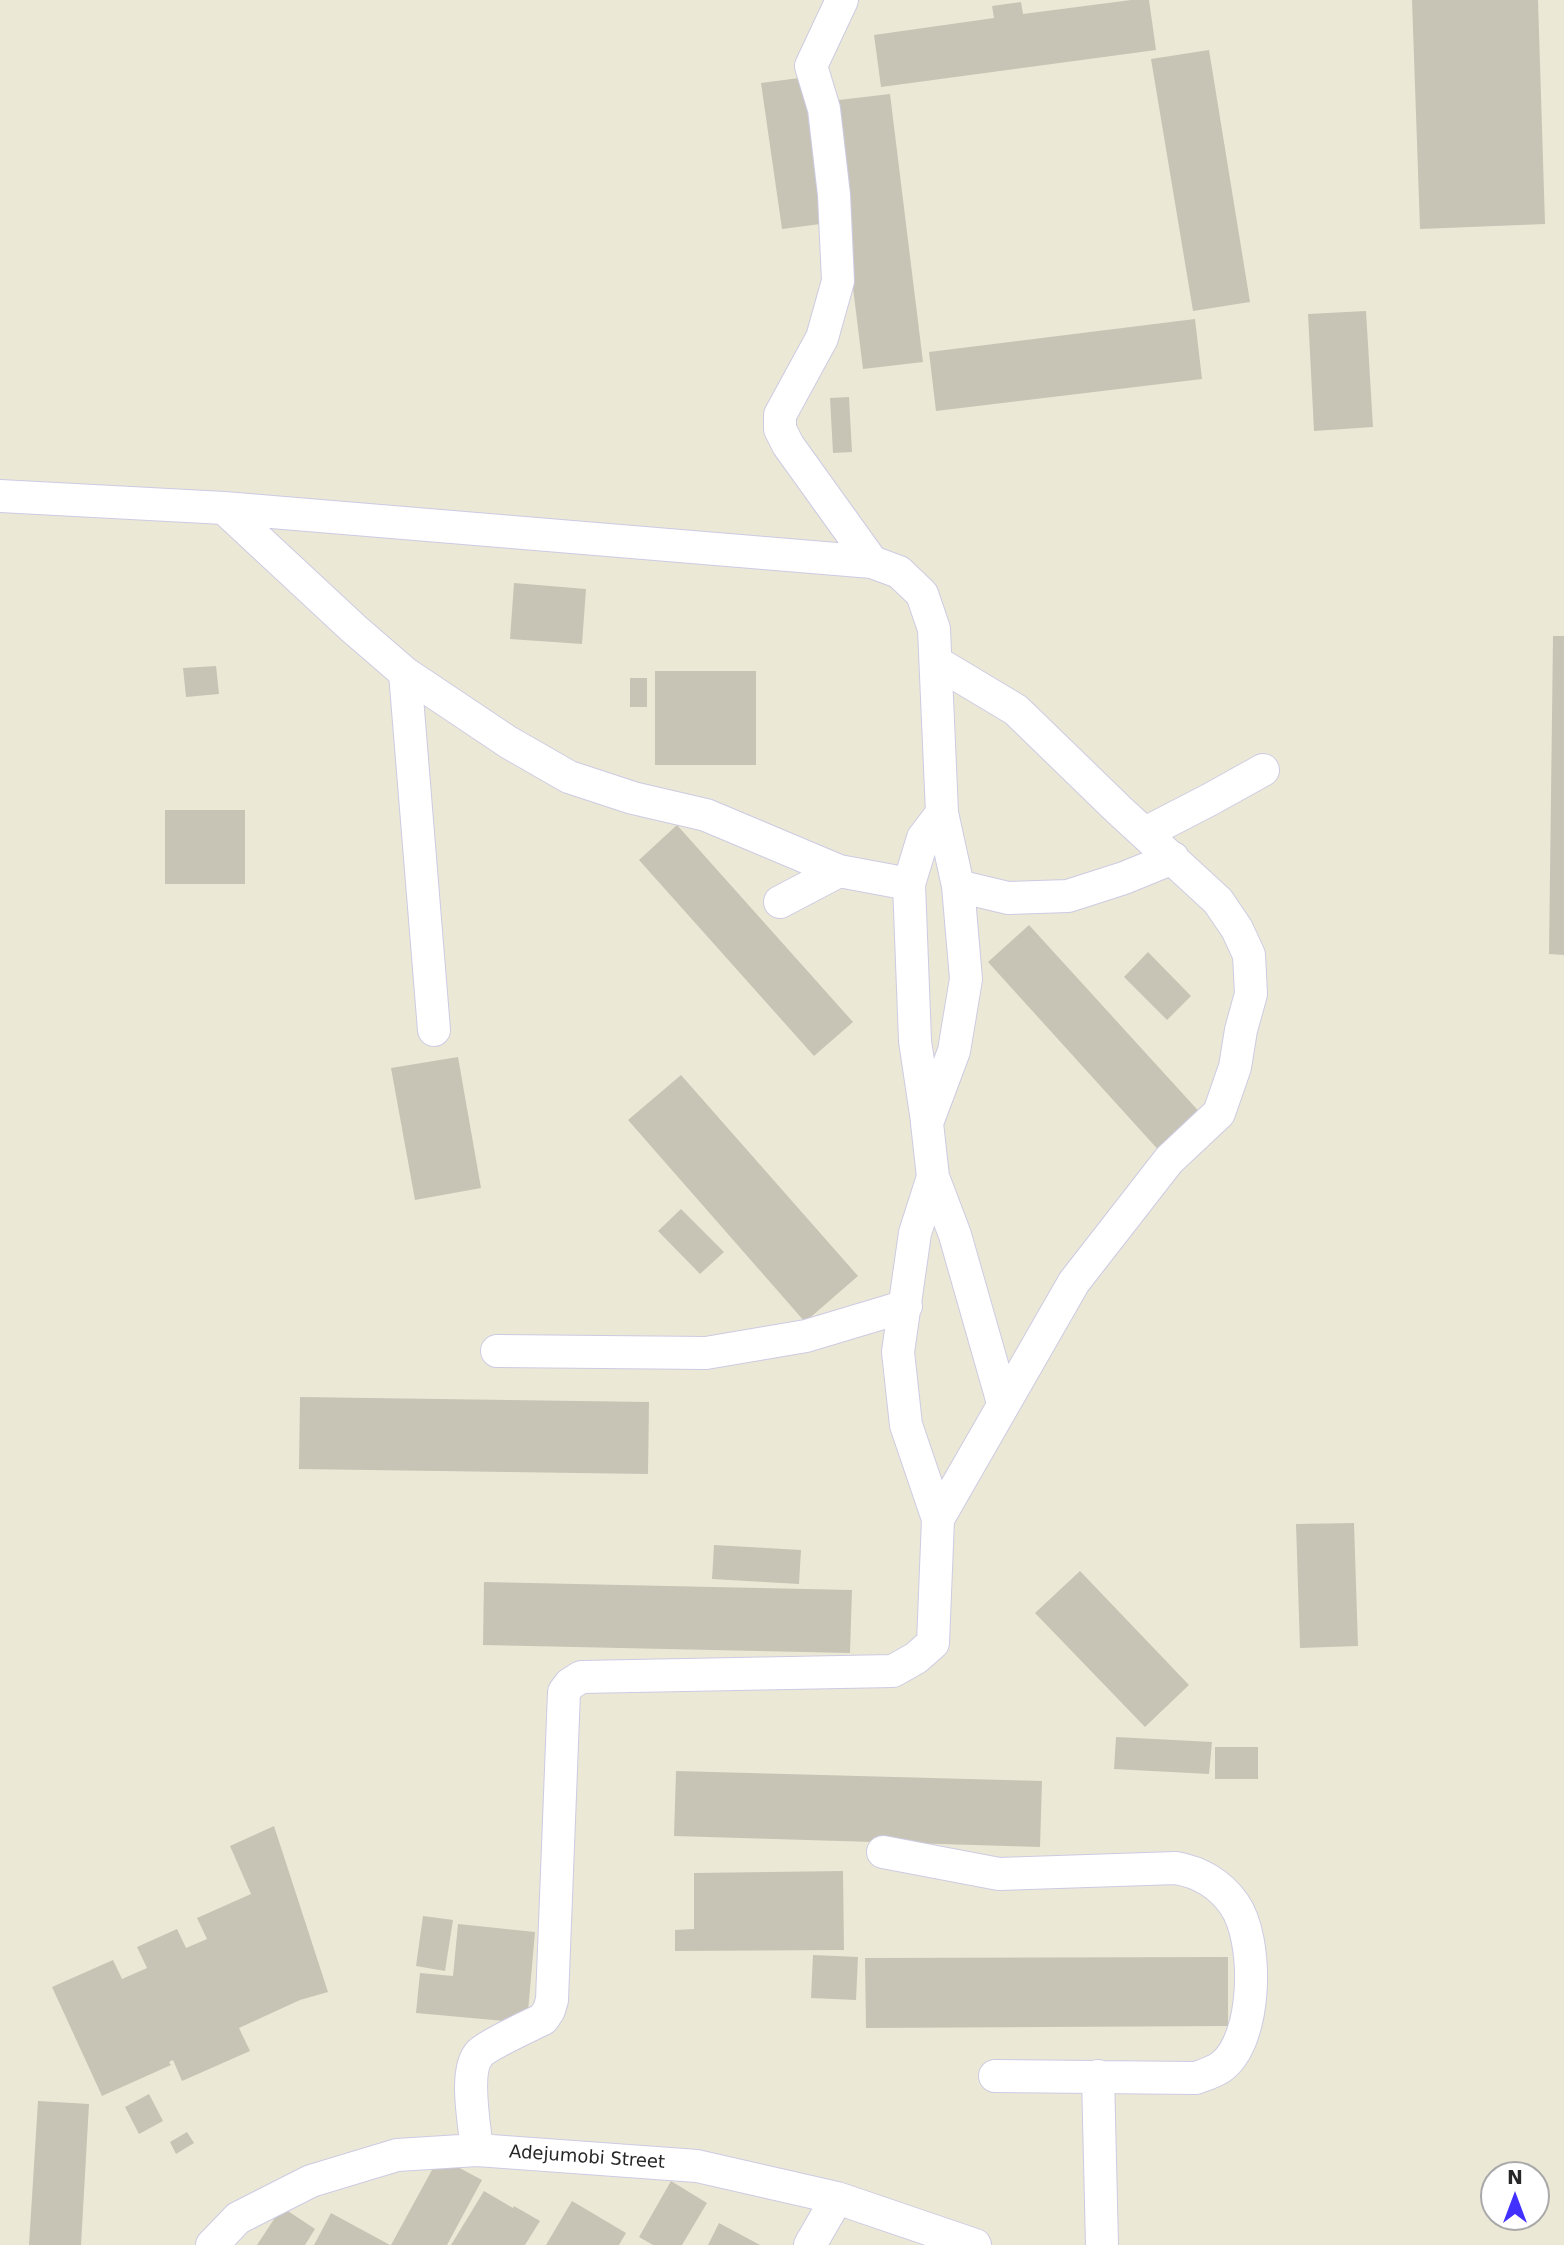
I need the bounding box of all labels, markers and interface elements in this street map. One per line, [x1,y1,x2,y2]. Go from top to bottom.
street label: Adejumobi Street [508,2142,666,2174]
north arrow [1480,2161,1550,2231]
text: N [1507,2166,1523,2188]

